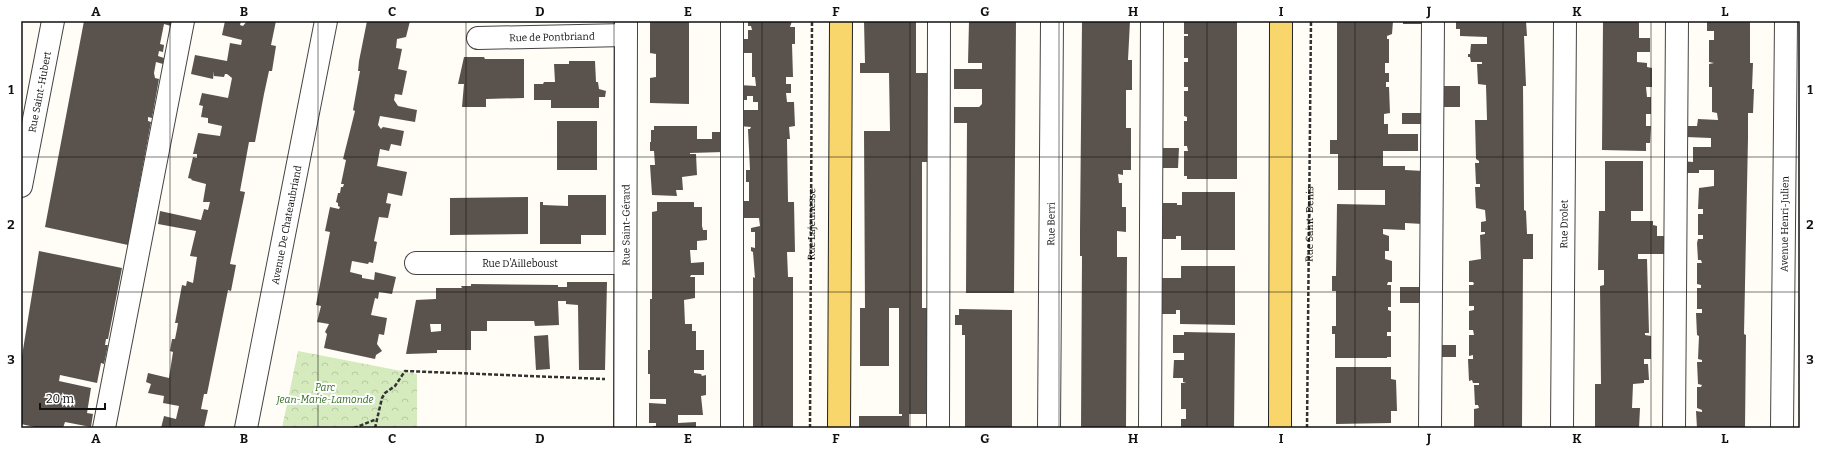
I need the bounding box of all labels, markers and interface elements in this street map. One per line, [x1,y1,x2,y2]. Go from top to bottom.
text: A [91,4,101,19]
text: B [240,4,248,19]
text: C [388,4,396,19]
text: D [535,4,545,19]
text: E [684,4,692,19]
text: F [832,4,840,19]
text: G [980,4,990,19]
text: H [1128,4,1138,19]
text: I [1279,4,1284,19]
text: J [1426,4,1432,19]
text: K [1572,4,1582,19]
text: L [1721,4,1729,19]
street label: Rue de Pontbriand [509,31,595,44]
street label: Rue Saint-Hubert [27,50,54,134]
text: 1 [8,82,14,97]
text: 1 [1807,82,1813,97]
street label: Avenue De Chateaubriand [269,164,304,286]
street label: Avenue Henri-Julien [1779,175,1791,272]
street label: Rue Saint-Gérard [620,184,633,266]
street label: Rue Saint-Denis [1304,186,1316,262]
street label: Rue Lajeunesse [806,188,818,260]
street label: Rue Drolet [1558,199,1571,249]
street label: Rue Berri [1045,202,1058,246]
text: 2 [7,217,15,232]
text: 2 [1806,217,1814,232]
street label: Rue D'Ailleboust [482,258,558,270]
text: 3 [7,352,15,367]
text: 3 [1806,352,1814,367]
park label: Parc Jean-Marie-Lamonde [275,382,374,406]
scale bar [40,385,105,411]
text: 20 m [46,392,75,406]
text: A [91,431,101,446]
text: B [240,431,248,446]
text: C [388,431,396,446]
text: D [535,431,545,446]
text: E [684,431,692,446]
text: F [832,431,840,446]
text: G [980,431,990,446]
text: H [1128,431,1138,446]
text: I [1279,431,1284,446]
text: J [1426,431,1432,446]
text: K [1572,431,1582,446]
text: L [1721,431,1729,446]

